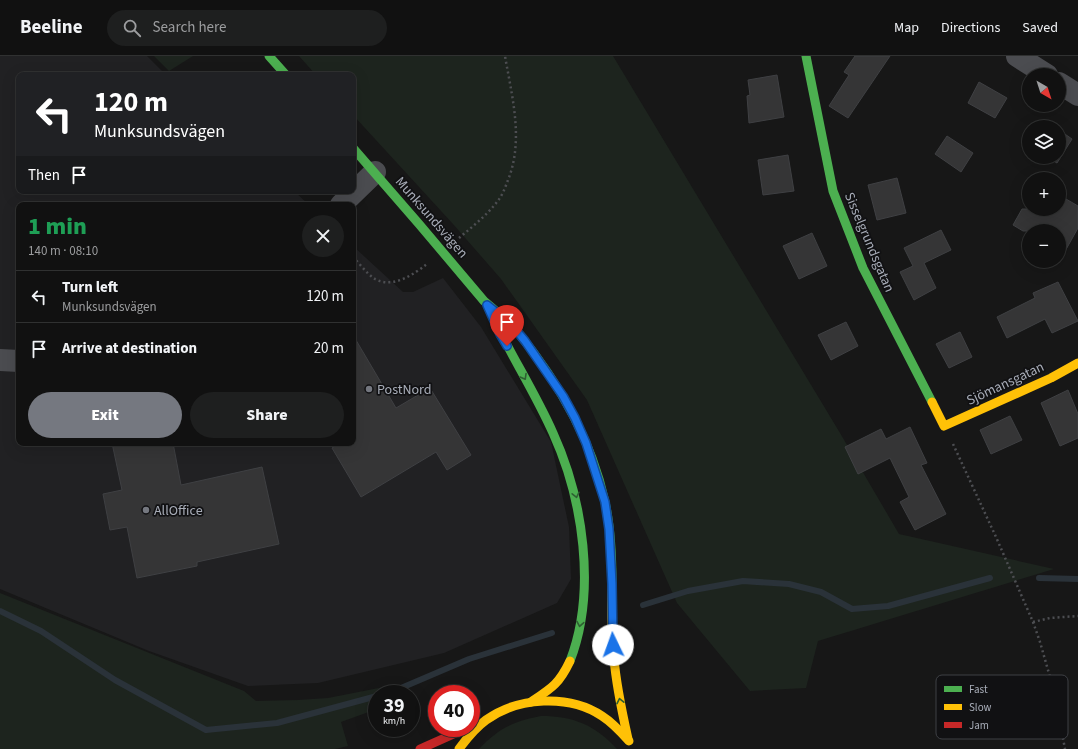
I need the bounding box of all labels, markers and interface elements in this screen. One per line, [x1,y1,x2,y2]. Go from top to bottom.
search box [107,10,387,46]
text: Beeline [20,14,83,41]
icon: search [121,17,143,39]
text: Search here [153,17,227,38]
text: Map [894,18,919,38]
text: Directions [941,18,1000,38]
text: Saved [1022,18,1058,38]
north arrow [1022,68,1066,112]
map controls [1022,68,1066,268]
text: 120 m [94,82,168,122]
icon: left [28,88,80,140]
text: Munksundsvägen [94,119,225,144]
button: layers [1022,120,1066,164]
icon: arrive [68,164,90,186]
text: Then [28,165,60,186]
button: + [1022,172,1066,216]
street label: Munksundsvägen [390,173,472,263]
street label: Sisselgrundsgatan [839,189,899,295]
text: 1 min [28,209,87,244]
button: close [302,215,344,257]
button: − [1022,224,1066,268]
text: 140 m · 08:10 [28,242,98,260]
text: Turn left [62,277,118,298]
icon: left [28,286,50,308]
text: 120 m [306,286,344,307]
text: Munksundsvägen [62,298,157,316]
pin [490,305,524,346]
icon: arrive [496,311,518,333]
icon: arrive [28,338,50,360]
text: Arrive at destination [62,338,197,359]
text: 20 m [314,338,344,359]
street label: Sjömansgatan [963,357,1048,411]
one-way arrow [520,373,527,380]
place label: PostNord [377,380,432,400]
marker: PostNord [364,384,374,394]
button: Exit [28,392,182,438]
button: Share [190,392,344,438]
one-way arrow [571,492,579,499]
place label: AllOffice [154,501,203,521]
marker: AllOffice [141,505,151,515]
one-way arrow [576,621,584,628]
position arrow [592,624,634,666]
legend [936,675,1068,739]
text: Fast [969,682,988,697]
speed limit sign: 40 [428,685,480,737]
text: 39 [383,692,405,720]
one-way arrow [616,698,624,704]
text: Slow [969,700,992,715]
text: km/h [383,714,405,728]
text: Jam [969,718,989,733]

